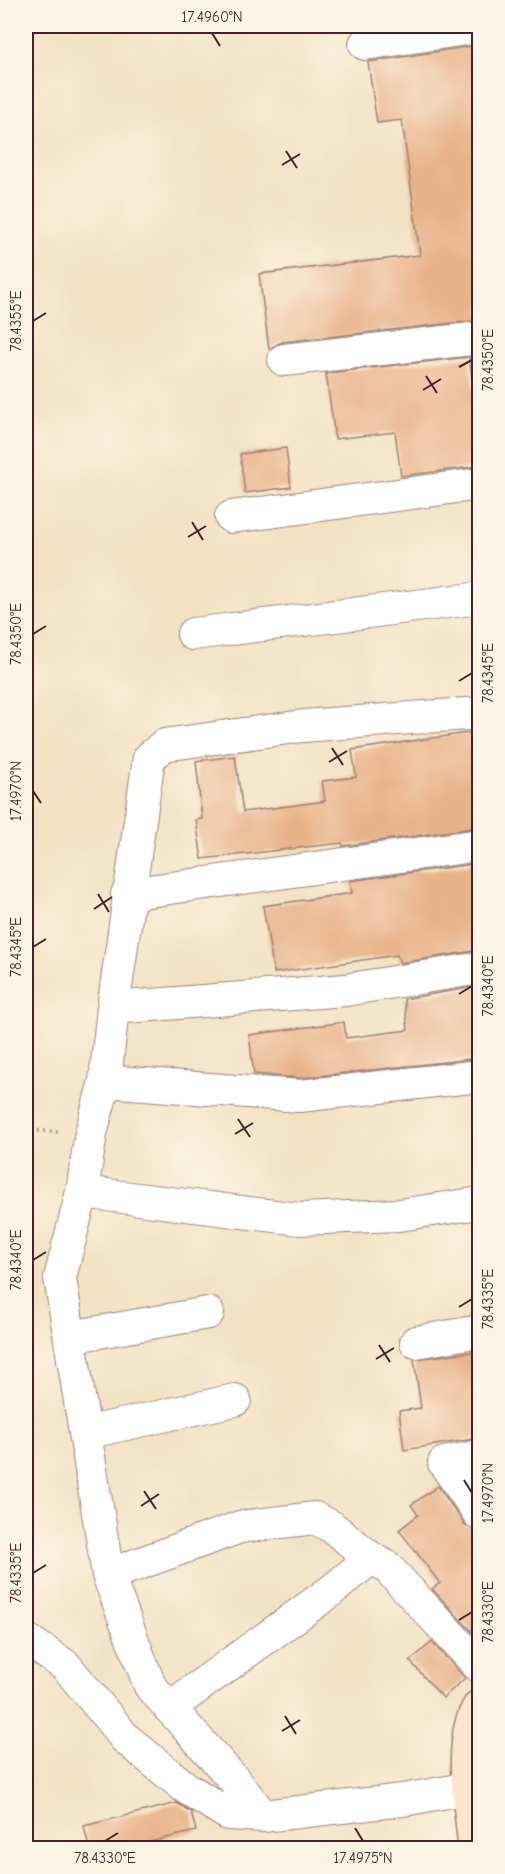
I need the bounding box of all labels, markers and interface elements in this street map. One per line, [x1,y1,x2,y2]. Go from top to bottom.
text: 17.4960°N [181,8,243,26]
text: 78.4355°E [7,291,25,351]
text: 78.4350°E [479,329,497,391]
text: 78.4350°E [7,603,25,665]
text: 78.4345°E [479,643,497,703]
text: 17.4970°N [7,761,25,821]
text: 78.4345°E [7,917,25,977]
text: 78.4340°E [479,955,497,1017]
text: 78.4340°E [7,1229,25,1291]
text: 78.4335°E [479,1269,497,1329]
text: 17.4970°N [479,1463,497,1523]
text: 78.4335°E [7,1543,25,1603]
text: 78.4330°E [479,1581,497,1643]
text: 78.4330°E [74,1849,136,1867]
text: 17.4975°N [333,1849,393,1867]

